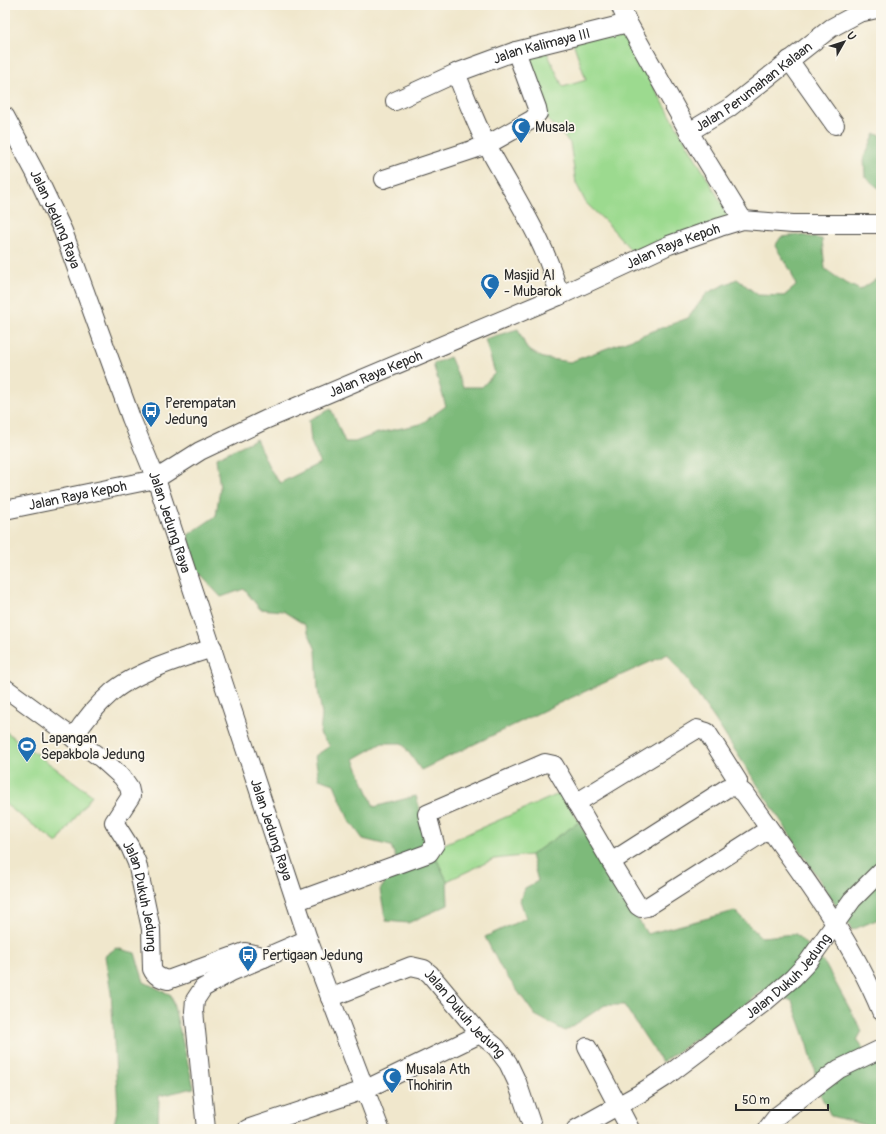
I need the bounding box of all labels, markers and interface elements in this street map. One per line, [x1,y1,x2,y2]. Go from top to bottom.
north arrow [824,22,864,62]
street label: Jalan Kalimaya III [490,24,592,67]
text: U [844,29,859,43]
street label: Jalan Perumahan Kalaan [692,38,815,135]
mosque icon: Musala [510,116,532,144]
place label: Musala [535,119,575,136]
street label: Jalan Jedung Raya [27,167,84,271]
street label: Jalan Raya Kepoh [623,219,722,272]
place label: Masjid Al - Mubarok [504,267,562,300]
mosque icon: Masjid Al - Mubarok [479,272,501,300]
street label: Jalan Raya Kepoh [326,346,425,401]
place label: Perempatan Jedung [165,395,236,428]
bus stop icon: Perempatan Jedung [140,400,162,428]
street label: Jalan Jedung Raya [145,468,195,575]
street label: Jalan Raya Kepoh [27,477,128,513]
place label: Lapangan Sepakbola Jedung [41,730,145,763]
sports icon: Lapangan Sepakbola Jedung [16,735,38,763]
street label: Jalan Jedung Raya [247,776,297,883]
street label: Jalan Dukuh Jedung [119,837,160,952]
street label: Jalan Dukuh Jedung [742,930,834,1022]
bus stop icon: Pertigaan Jedung [237,944,259,972]
place label: Pertigaan Jedung [262,947,363,964]
street label: Jalan Dukuh Jedung [421,965,510,1061]
place label: Musala Ath Thohirin [406,1061,470,1094]
mosque icon: Musala Ath Thohirin [381,1066,403,1094]
scale bar [736,1086,828,1112]
text: 50 m [742,1093,770,1108]

